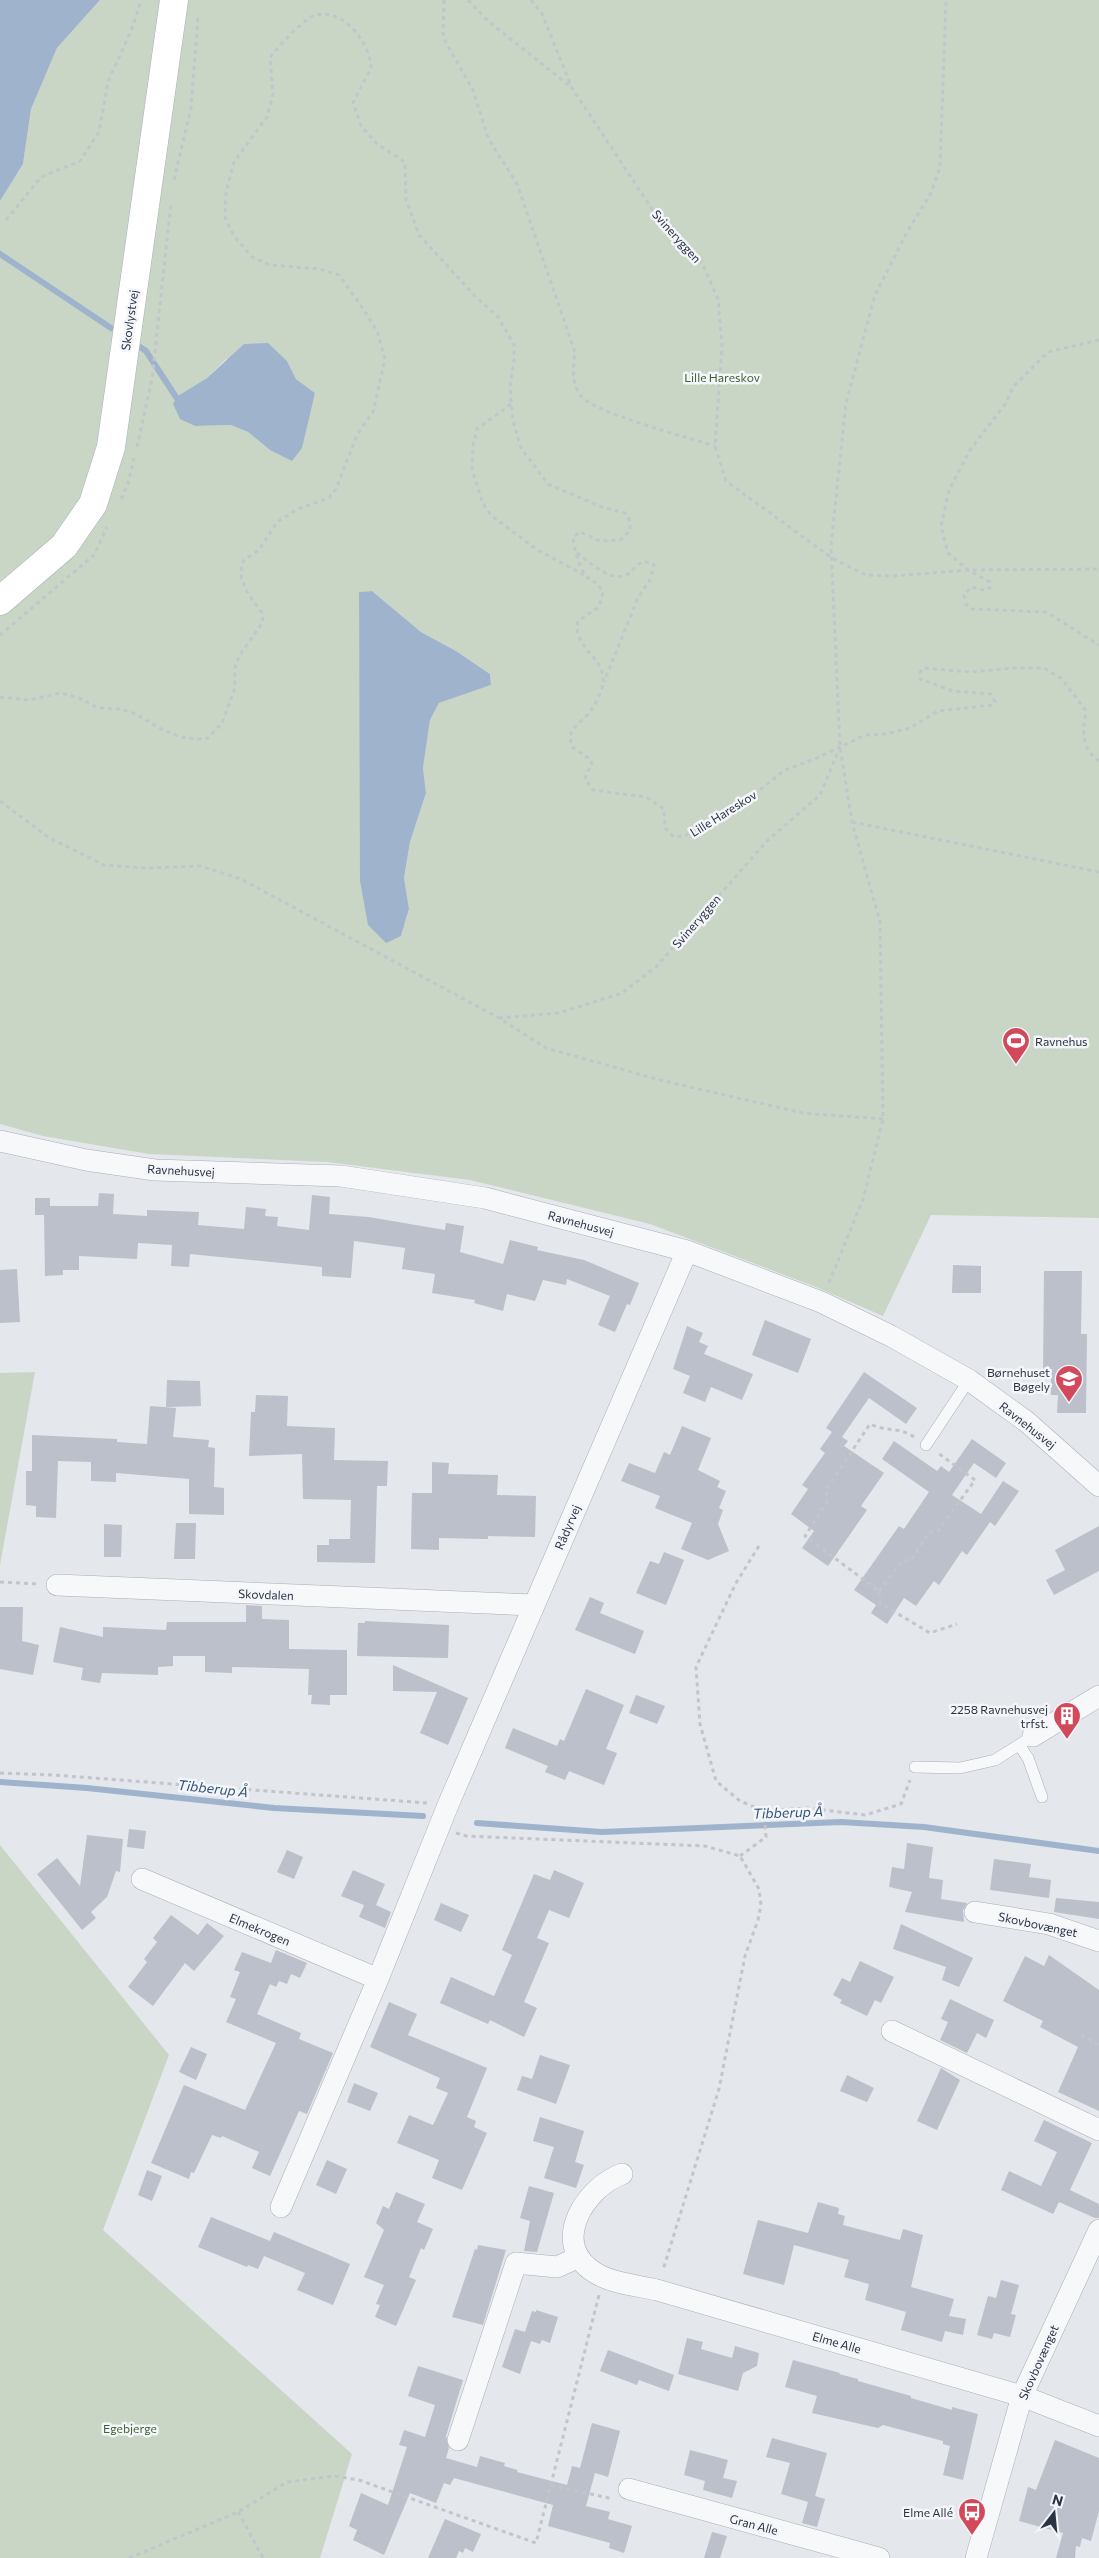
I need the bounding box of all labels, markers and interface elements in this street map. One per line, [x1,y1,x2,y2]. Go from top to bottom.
street label: Svineryggen [650,207,704,265]
street label: Skovlystvej [118,289,140,351]
park label: Lille Hareskov [684,370,760,384]
street label: Lille Hareskov [687,787,759,839]
street label: Svineryggen [669,891,723,951]
sports icon: Ravnehus [1001,1026,1031,1065]
place label: Ravnehus [1035,1034,1088,1048]
street label: Ravnehusvej [147,1161,215,1179]
street label: Ravnehusvej [546,1207,616,1239]
school or university icon: Børnehuset Bøgely [1054,1364,1084,1403]
place label: Børnehuset Bøgely [987,1365,1050,1393]
street label: Ravnehusvej [997,1399,1059,1451]
street label: Rådyrvej [551,1502,583,1552]
street label: Skovdalen [238,1586,294,1602]
building icon: 2258 Ravnehusvej trfst. [1052,1701,1082,1740]
place label: 2258 Ravnehusvej trfst. [950,1702,1048,1730]
water label: Tibberup Å [177,1776,249,1800]
water label: Tibberup Å [752,1802,824,1822]
street label: Skovbovænget [997,1909,1079,1939]
street label: Elmekrogen [227,1910,293,1948]
street label: Skovbovænget [1015,2322,1061,2402]
street label: Elme Alle [811,2328,863,2356]
park label: Egebjerge [103,2421,157,2435]
north arrow [1029,2488,1079,2538]
text: N [1050,2490,1065,2510]
bus stop icon: Elme Allé [957,2497,987,2536]
place label: Elme Allé [903,2505,953,2519]
street label: Gran Alle [728,2511,780,2537]

